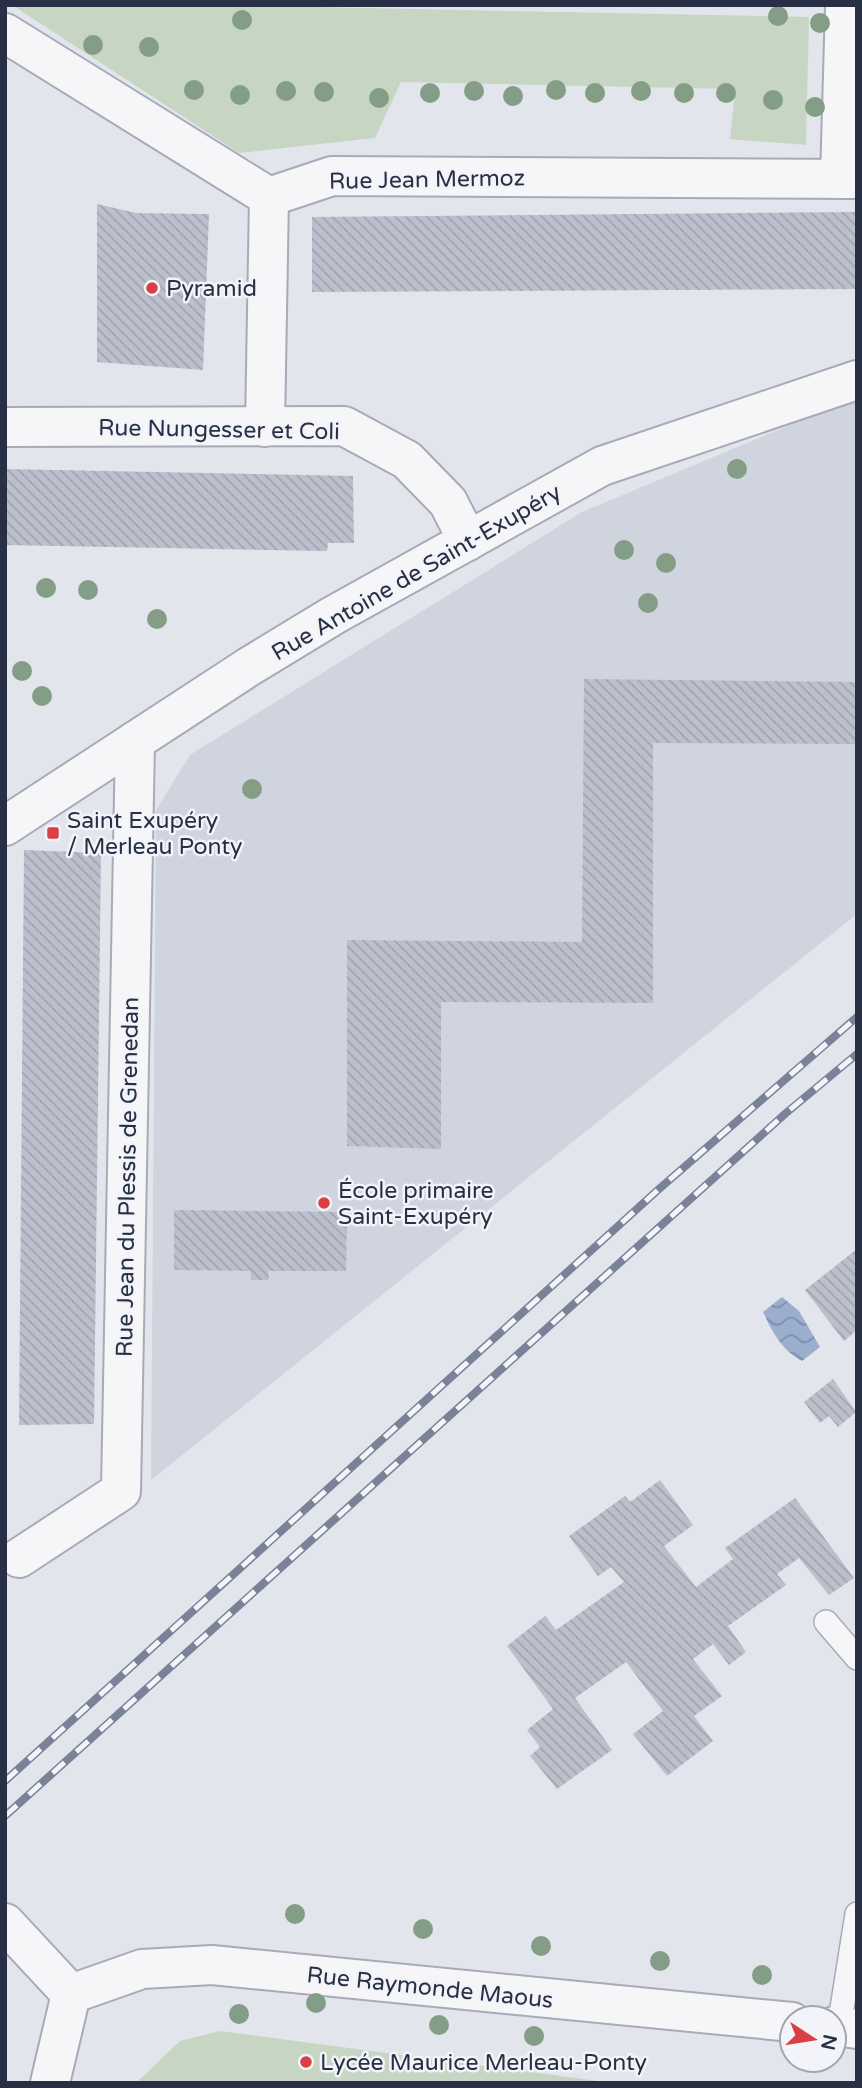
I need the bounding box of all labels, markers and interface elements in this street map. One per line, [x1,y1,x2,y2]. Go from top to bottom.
street label: Rue Jean Mermoz [329,164,525,196]
place label: Pyramid [166,275,257,303]
marker: Pyramid [144,280,160,296]
street label: Rue Nungesser et Coli [98,414,340,446]
street label: Rue Antoine de Saint-Exupéry [267,478,566,667]
place label: Saint Exupéry / Merleau Ponty [67,807,242,861]
marker: Saint Exupéry / Merleau Ponty [45,825,61,841]
street label: Rue Jean du Plessis de Grenedan [111,997,145,1357]
place label: École primaire Saint-Exupéry [338,1177,494,1231]
marker: École primaire Saint-Exupéry [316,1195,332,1211]
street label: Rue Raymonde Maous [305,1961,554,2015]
north arrow [778,2004,848,2074]
text: N [816,2033,841,2052]
place label: Lycée Maurice Merleau-Ponty [320,2049,647,2077]
marker: Lycée Maurice Merleau-Ponty [298,2054,314,2070]

